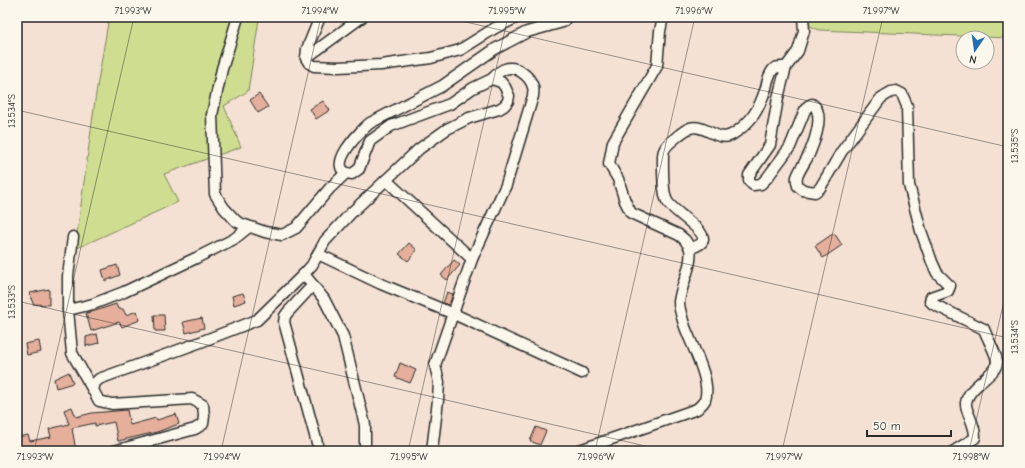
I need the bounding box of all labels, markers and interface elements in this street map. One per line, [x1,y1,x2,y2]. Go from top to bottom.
text: 71.993°W [114,5,152,17]
text: 71.994°W [302,5,339,17]
text: 71.995°W [488,5,526,17]
text: 71.996°W [675,5,713,17]
text: 71.997°W [863,5,900,17]
north arrow [955,30,995,70]
text: N [968,52,978,66]
text: 13.534°S [6,94,18,128]
text: 13.535°S [1009,128,1021,163]
text: 13.533°S [6,284,18,319]
text: 13.534°S [1009,320,1021,354]
scale bar [867,412,951,438]
text: 50 m [873,419,901,433]
text: 71.993°W [16,451,54,463]
text: 71.994°W [204,451,241,463]
text: 71.995°W [390,451,428,463]
text: 71.996°W [577,451,615,463]
text: 71.997°W [766,451,803,463]
text: 71.998°W [952,451,990,463]

